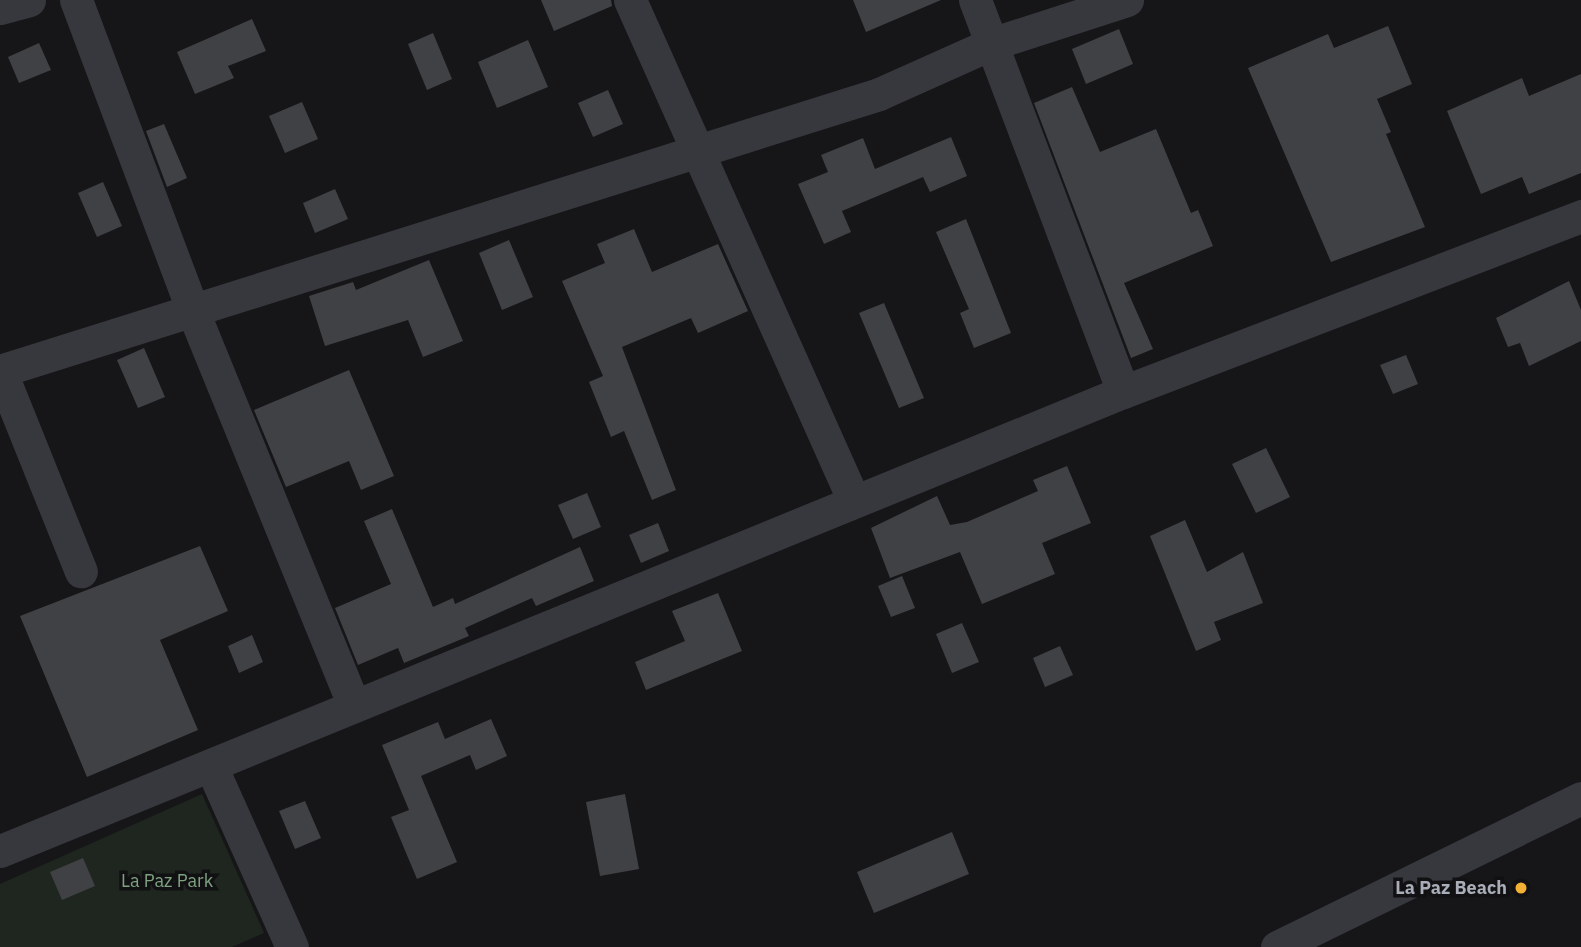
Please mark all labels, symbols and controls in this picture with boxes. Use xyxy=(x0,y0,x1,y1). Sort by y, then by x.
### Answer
park label: La Paz Park xyxy=(121,870,213,892)
place label: La Paz Beach xyxy=(1395,877,1507,899)
marker: La Paz Beach xyxy=(1513,880,1529,896)

